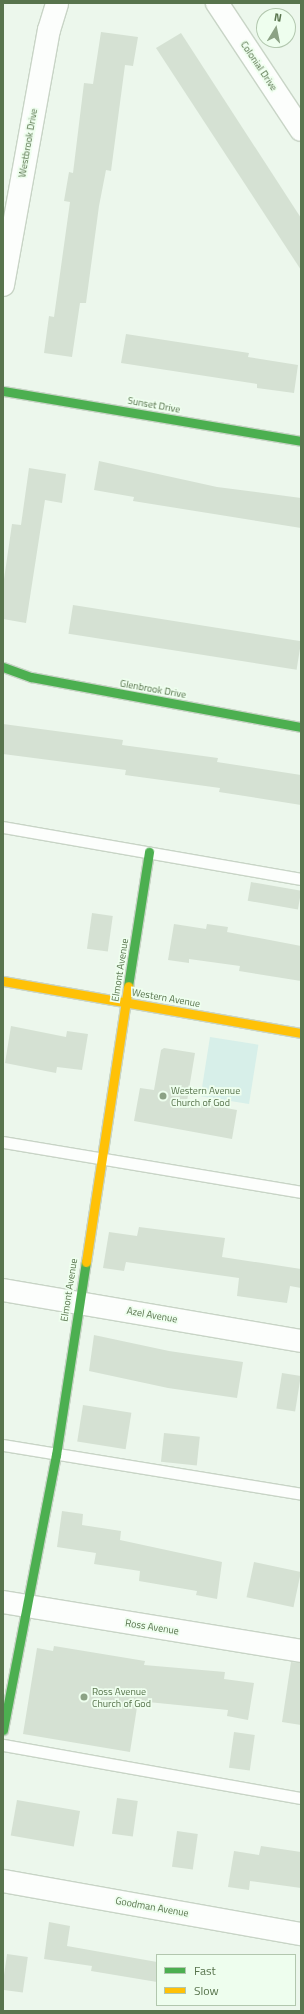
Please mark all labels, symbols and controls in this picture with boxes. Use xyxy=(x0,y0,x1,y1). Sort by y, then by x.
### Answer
north arrow xyxy=(256,8,296,48)
text: N xyxy=(273,9,283,26)
street label: Colonial Drive xyxy=(238,39,280,93)
street label: Westbrook Drive xyxy=(16,108,40,178)
street label: Sunset Drive xyxy=(127,394,181,416)
street label: Glenbrook Drive xyxy=(119,677,187,701)
street label: Elmont Avenue xyxy=(109,938,131,1002)
street label: Western Avenue xyxy=(131,986,201,1010)
place label: Western Avenue Church of God xyxy=(171,1084,240,1108)
marker: Western Avenue Church of God xyxy=(158,1091,168,1101)
street label: Elmont Avenue xyxy=(58,1258,80,1322)
street label: Azel Avenue xyxy=(126,1305,178,1325)
street label: Ross Avenue xyxy=(124,1617,180,1637)
place label: Ross Avenue Church of God xyxy=(92,1685,151,1708)
marker: Ross Avenue Church of God xyxy=(79,1692,89,1702)
street label: Goodman Avenue xyxy=(114,1895,190,1919)
legend xyxy=(156,1954,296,2006)
text: Fast xyxy=(194,1961,216,1980)
text: Slow xyxy=(194,1981,219,2000)

